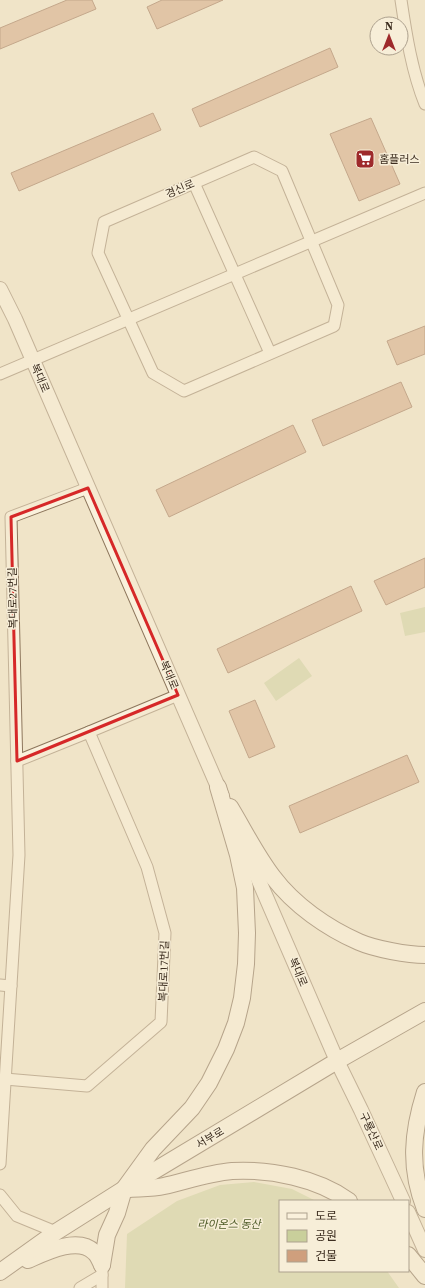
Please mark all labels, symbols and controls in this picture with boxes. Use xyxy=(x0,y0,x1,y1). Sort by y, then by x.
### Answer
north arrow xyxy=(369,16,409,56)
text: N xyxy=(385,19,393,34)
supermarket icon: 홈플러스 xyxy=(354,148,376,170)
place label: 홈플러스 xyxy=(379,152,419,167)
street label: 경신로 xyxy=(163,176,197,202)
street label: 복대로 xyxy=(27,361,53,395)
street label: 복대로27번길 xyxy=(5,567,21,629)
street label: 복대로 xyxy=(156,658,182,692)
street label: 복대로17번길 xyxy=(155,940,173,1002)
street label: 복대로 xyxy=(285,955,311,989)
street label: 구룡산로 xyxy=(356,1109,386,1153)
street label: 서부로 xyxy=(193,1124,227,1152)
legend xyxy=(279,1200,409,1272)
text: 도로 xyxy=(315,1208,337,1224)
park label: 라이온스 동산 xyxy=(197,1217,263,1232)
text: 공원 xyxy=(315,1228,337,1244)
text: 건물 xyxy=(315,1248,337,1264)

